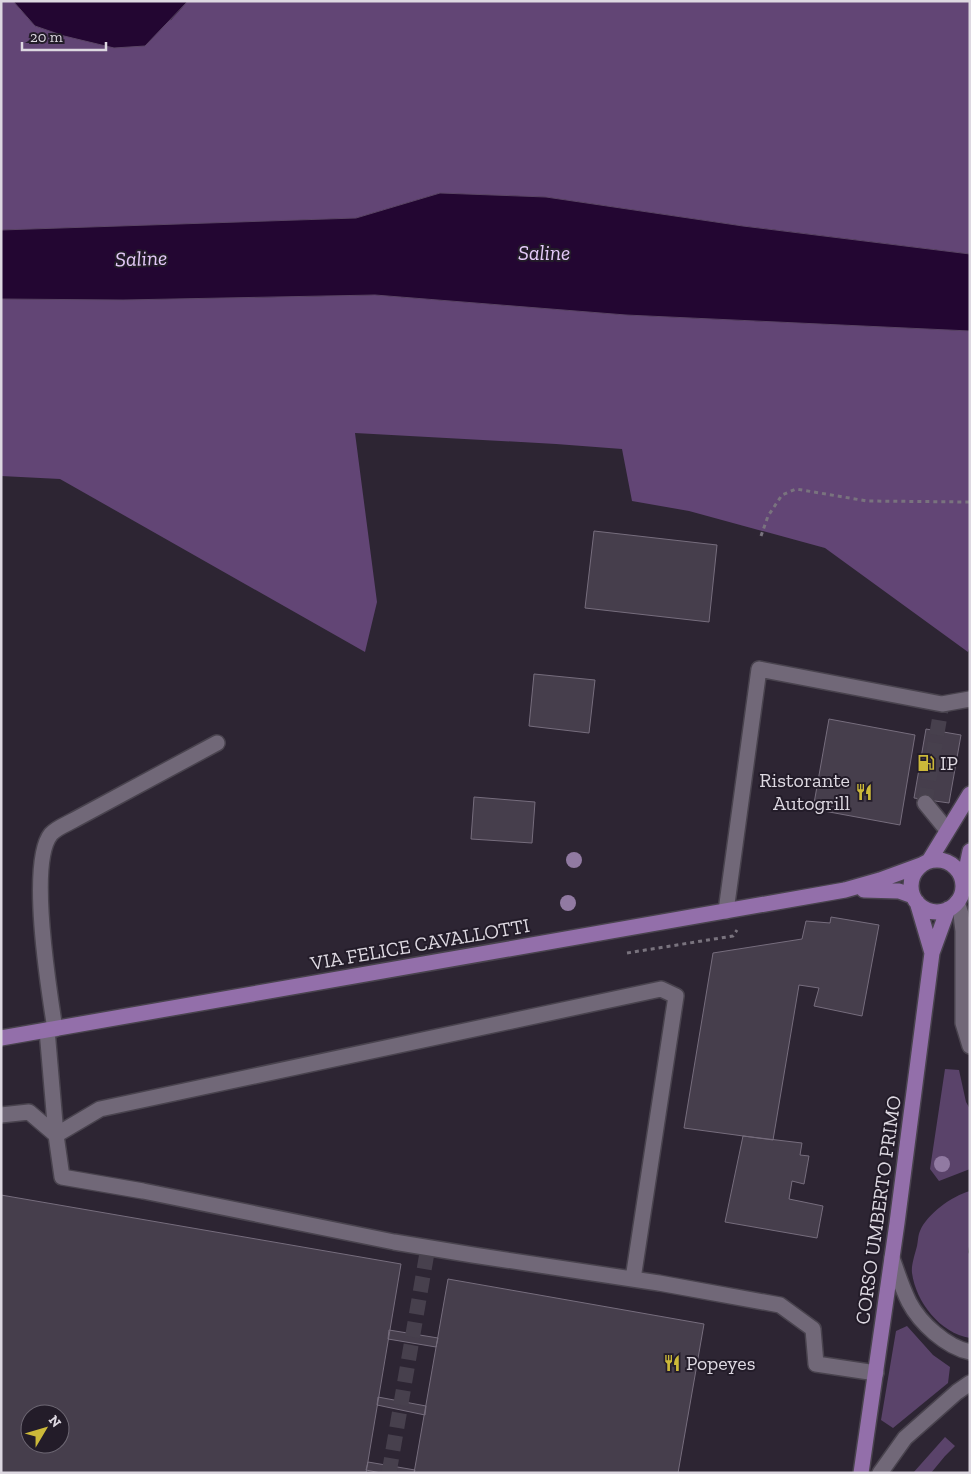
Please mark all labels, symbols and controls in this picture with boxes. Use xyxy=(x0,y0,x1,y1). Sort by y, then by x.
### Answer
scale bar xyxy=(22,20,106,52)
text: 20 m xyxy=(30,28,63,46)
water label: Saline xyxy=(518,240,570,265)
water label: Saline xyxy=(115,245,167,271)
place label: IP xyxy=(940,751,958,775)
fuel station icon: IP xyxy=(916,753,936,773)
place label: Ristorante Autogrill xyxy=(759,768,850,815)
restaurant icon: Ristorante Autogrill xyxy=(854,782,874,802)
street label: VIA FELICE CAVALLOTTI xyxy=(308,913,531,975)
street label: CORSO UMBERTO PRIMO xyxy=(850,1094,906,1326)
place label: Popeyes xyxy=(686,1351,755,1375)
restaurant icon: Popeyes xyxy=(662,1353,682,1373)
north arrow xyxy=(20,1404,70,1454)
text: N xyxy=(45,1412,65,1431)

